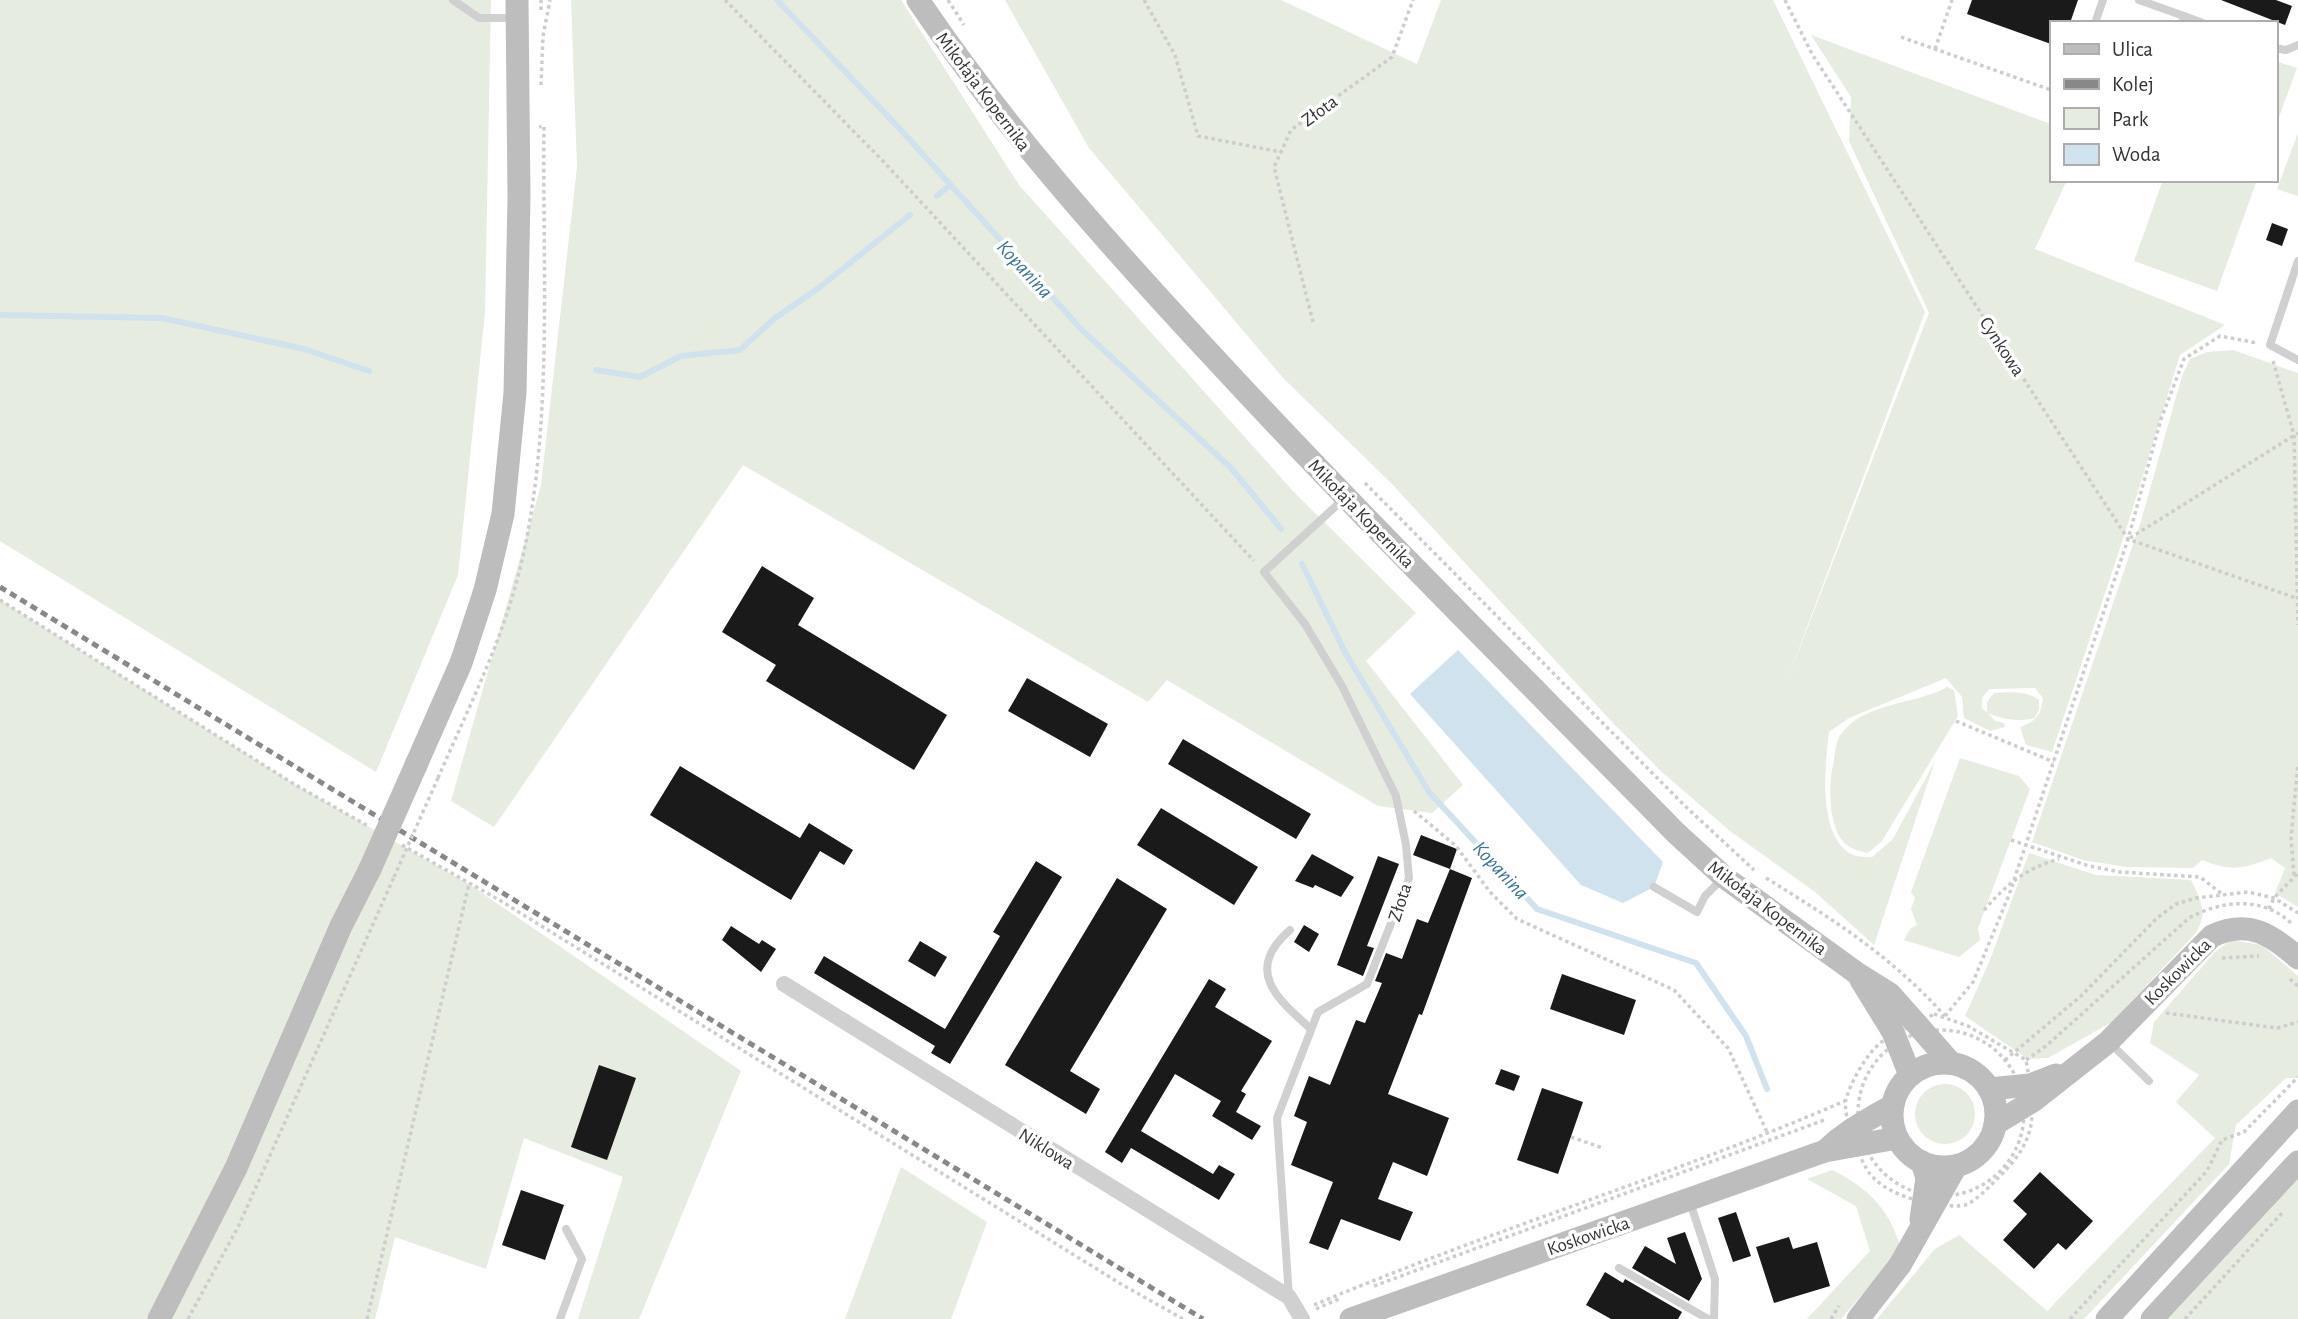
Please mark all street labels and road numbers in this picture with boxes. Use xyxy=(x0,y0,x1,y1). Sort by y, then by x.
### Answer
street label: Mikołaja Kopernika xyxy=(932,29,1034,155)
street label: Złota xyxy=(1298,92,1341,130)
street label: Cynkowa xyxy=(1976,314,2028,380)
street label: Mikołaja Kopernika xyxy=(1304,456,1418,572)
street label: Mikołaja Kopernika xyxy=(1704,858,1830,959)
street label: Złota xyxy=(1385,881,1416,924)
street label: Koskowicka xyxy=(2141,935,2215,1009)
street label: Niklowa xyxy=(1015,1125,1077,1174)
street label: Koskowicka xyxy=(1545,1213,1632,1259)

